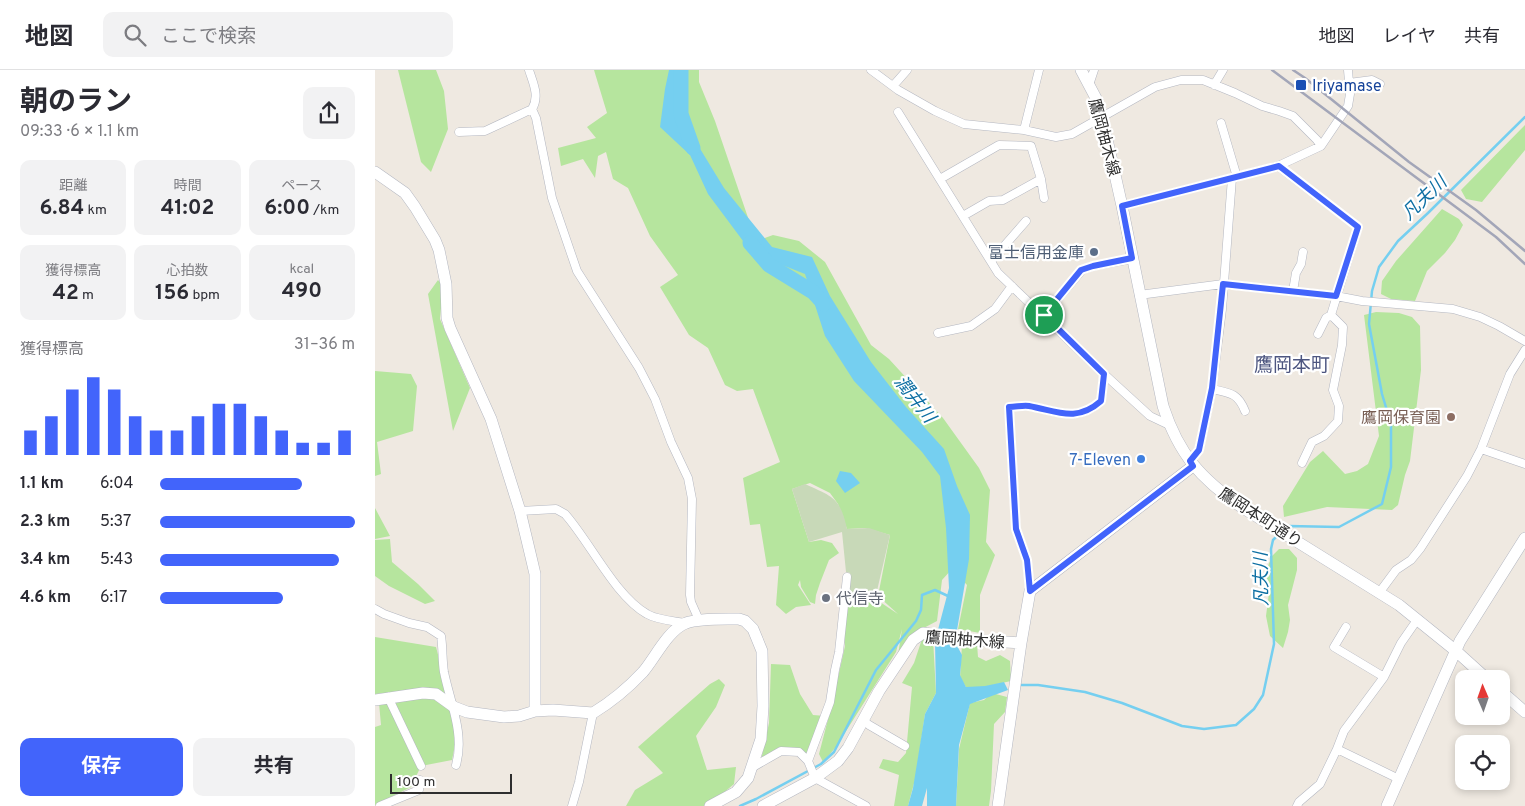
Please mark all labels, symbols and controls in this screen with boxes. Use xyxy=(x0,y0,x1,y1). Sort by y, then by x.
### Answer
search box xyxy=(103,12,453,57)
icon: search xyxy=(121,21,149,49)
text: 地図 xyxy=(25,23,73,53)
text: ここで検索 xyxy=(161,25,256,49)
text: 地図 xyxy=(1319,26,1355,49)
text: レイヤ xyxy=(1383,26,1436,49)
text: 共有 xyxy=(1464,26,1500,49)
place label: Iriyamase xyxy=(1312,77,1382,97)
marker: Iriyamase xyxy=(1294,78,1308,92)
text: 朝のラン xyxy=(20,85,132,121)
button: share xyxy=(303,87,355,139)
street label: 鷹岡柚木線 xyxy=(1083,96,1123,179)
text: 09:33 · 6 × 1.1 km xyxy=(20,122,139,142)
water label: 凡夫川 xyxy=(1398,171,1454,226)
text: 距離 xyxy=(59,178,87,195)
text: 時間 xyxy=(173,178,201,195)
text: ペース xyxy=(281,178,322,195)
text: 6.84 xyxy=(39,195,84,222)
text: 41:02 xyxy=(161,195,214,222)
text: 6:00 xyxy=(264,195,310,222)
text: km xyxy=(84,202,107,219)
text: /km xyxy=(310,202,339,219)
place label: 富士信用金庫 xyxy=(988,244,1084,264)
marker: 富士信用金庫 xyxy=(1088,246,1100,258)
text: kcal xyxy=(289,261,314,278)
text: 獲得標高 xyxy=(45,263,101,280)
text: 心拍数 xyxy=(166,263,208,280)
text: 490 xyxy=(282,278,322,305)
text: 42 xyxy=(52,280,79,307)
text: 156 xyxy=(155,280,189,307)
text: m xyxy=(79,287,94,304)
text: bpm xyxy=(189,287,220,304)
pin xyxy=(1023,294,1065,336)
icon: arrive xyxy=(1030,301,1058,329)
text: 31–36 m xyxy=(294,335,355,355)
text: 獲得標高 xyxy=(20,340,84,360)
district label: 鷹岡本町 xyxy=(1254,354,1330,378)
water label: 潤井川 xyxy=(888,372,941,430)
place label: 鷹岡保育園 xyxy=(1361,409,1441,429)
marker: 鷹岡保育園 xyxy=(1445,411,1457,423)
place label: 7-Eleven xyxy=(1069,451,1131,471)
marker: 7-Eleven xyxy=(1135,453,1147,465)
text: 1.1 km xyxy=(20,474,64,494)
text: 6:04 xyxy=(100,474,133,494)
street label: 鷹岡本町通り xyxy=(1214,484,1306,553)
text: 2.3 km xyxy=(20,512,70,532)
text: 5:37 xyxy=(100,512,131,532)
text: 3.4 km xyxy=(20,550,70,570)
text: 5:43 xyxy=(100,550,133,570)
water label: 凡夫川 xyxy=(1250,550,1274,606)
text: 4.6 km xyxy=(20,588,71,608)
text: 6:17 xyxy=(100,588,127,608)
place label: 代信寺 xyxy=(836,590,884,610)
marker: 代信寺 xyxy=(820,592,832,604)
street label: 鷹岡柚木線 xyxy=(924,628,1005,654)
north arrow xyxy=(1455,670,1510,725)
map controls xyxy=(1455,670,1510,790)
button: locate xyxy=(1455,735,1510,790)
button: 保存 xyxy=(20,738,183,796)
button: 共有 xyxy=(193,738,355,796)
scale bar xyxy=(390,771,513,794)
text: 100 m xyxy=(397,774,435,791)

